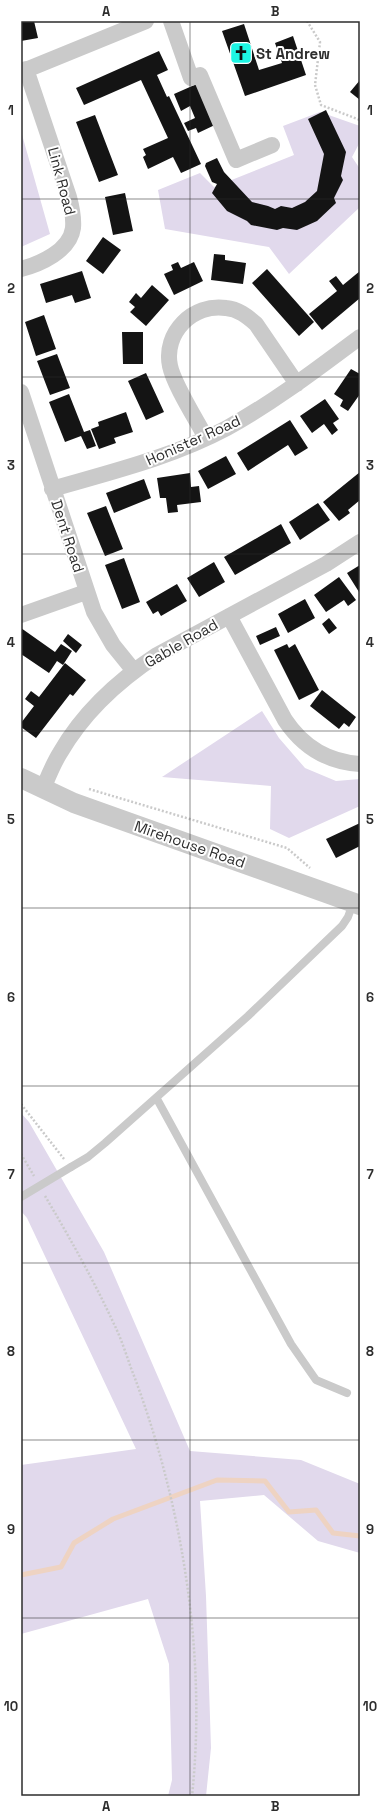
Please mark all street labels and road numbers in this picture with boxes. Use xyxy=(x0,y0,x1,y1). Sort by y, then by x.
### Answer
street label: Link Road xyxy=(44,145,80,217)
street label: Honister Road xyxy=(143,411,243,469)
street label: Dent Road xyxy=(47,497,89,575)
street label: Gable Road xyxy=(141,614,221,672)
street label: Mirehouse Road xyxy=(132,816,248,872)

